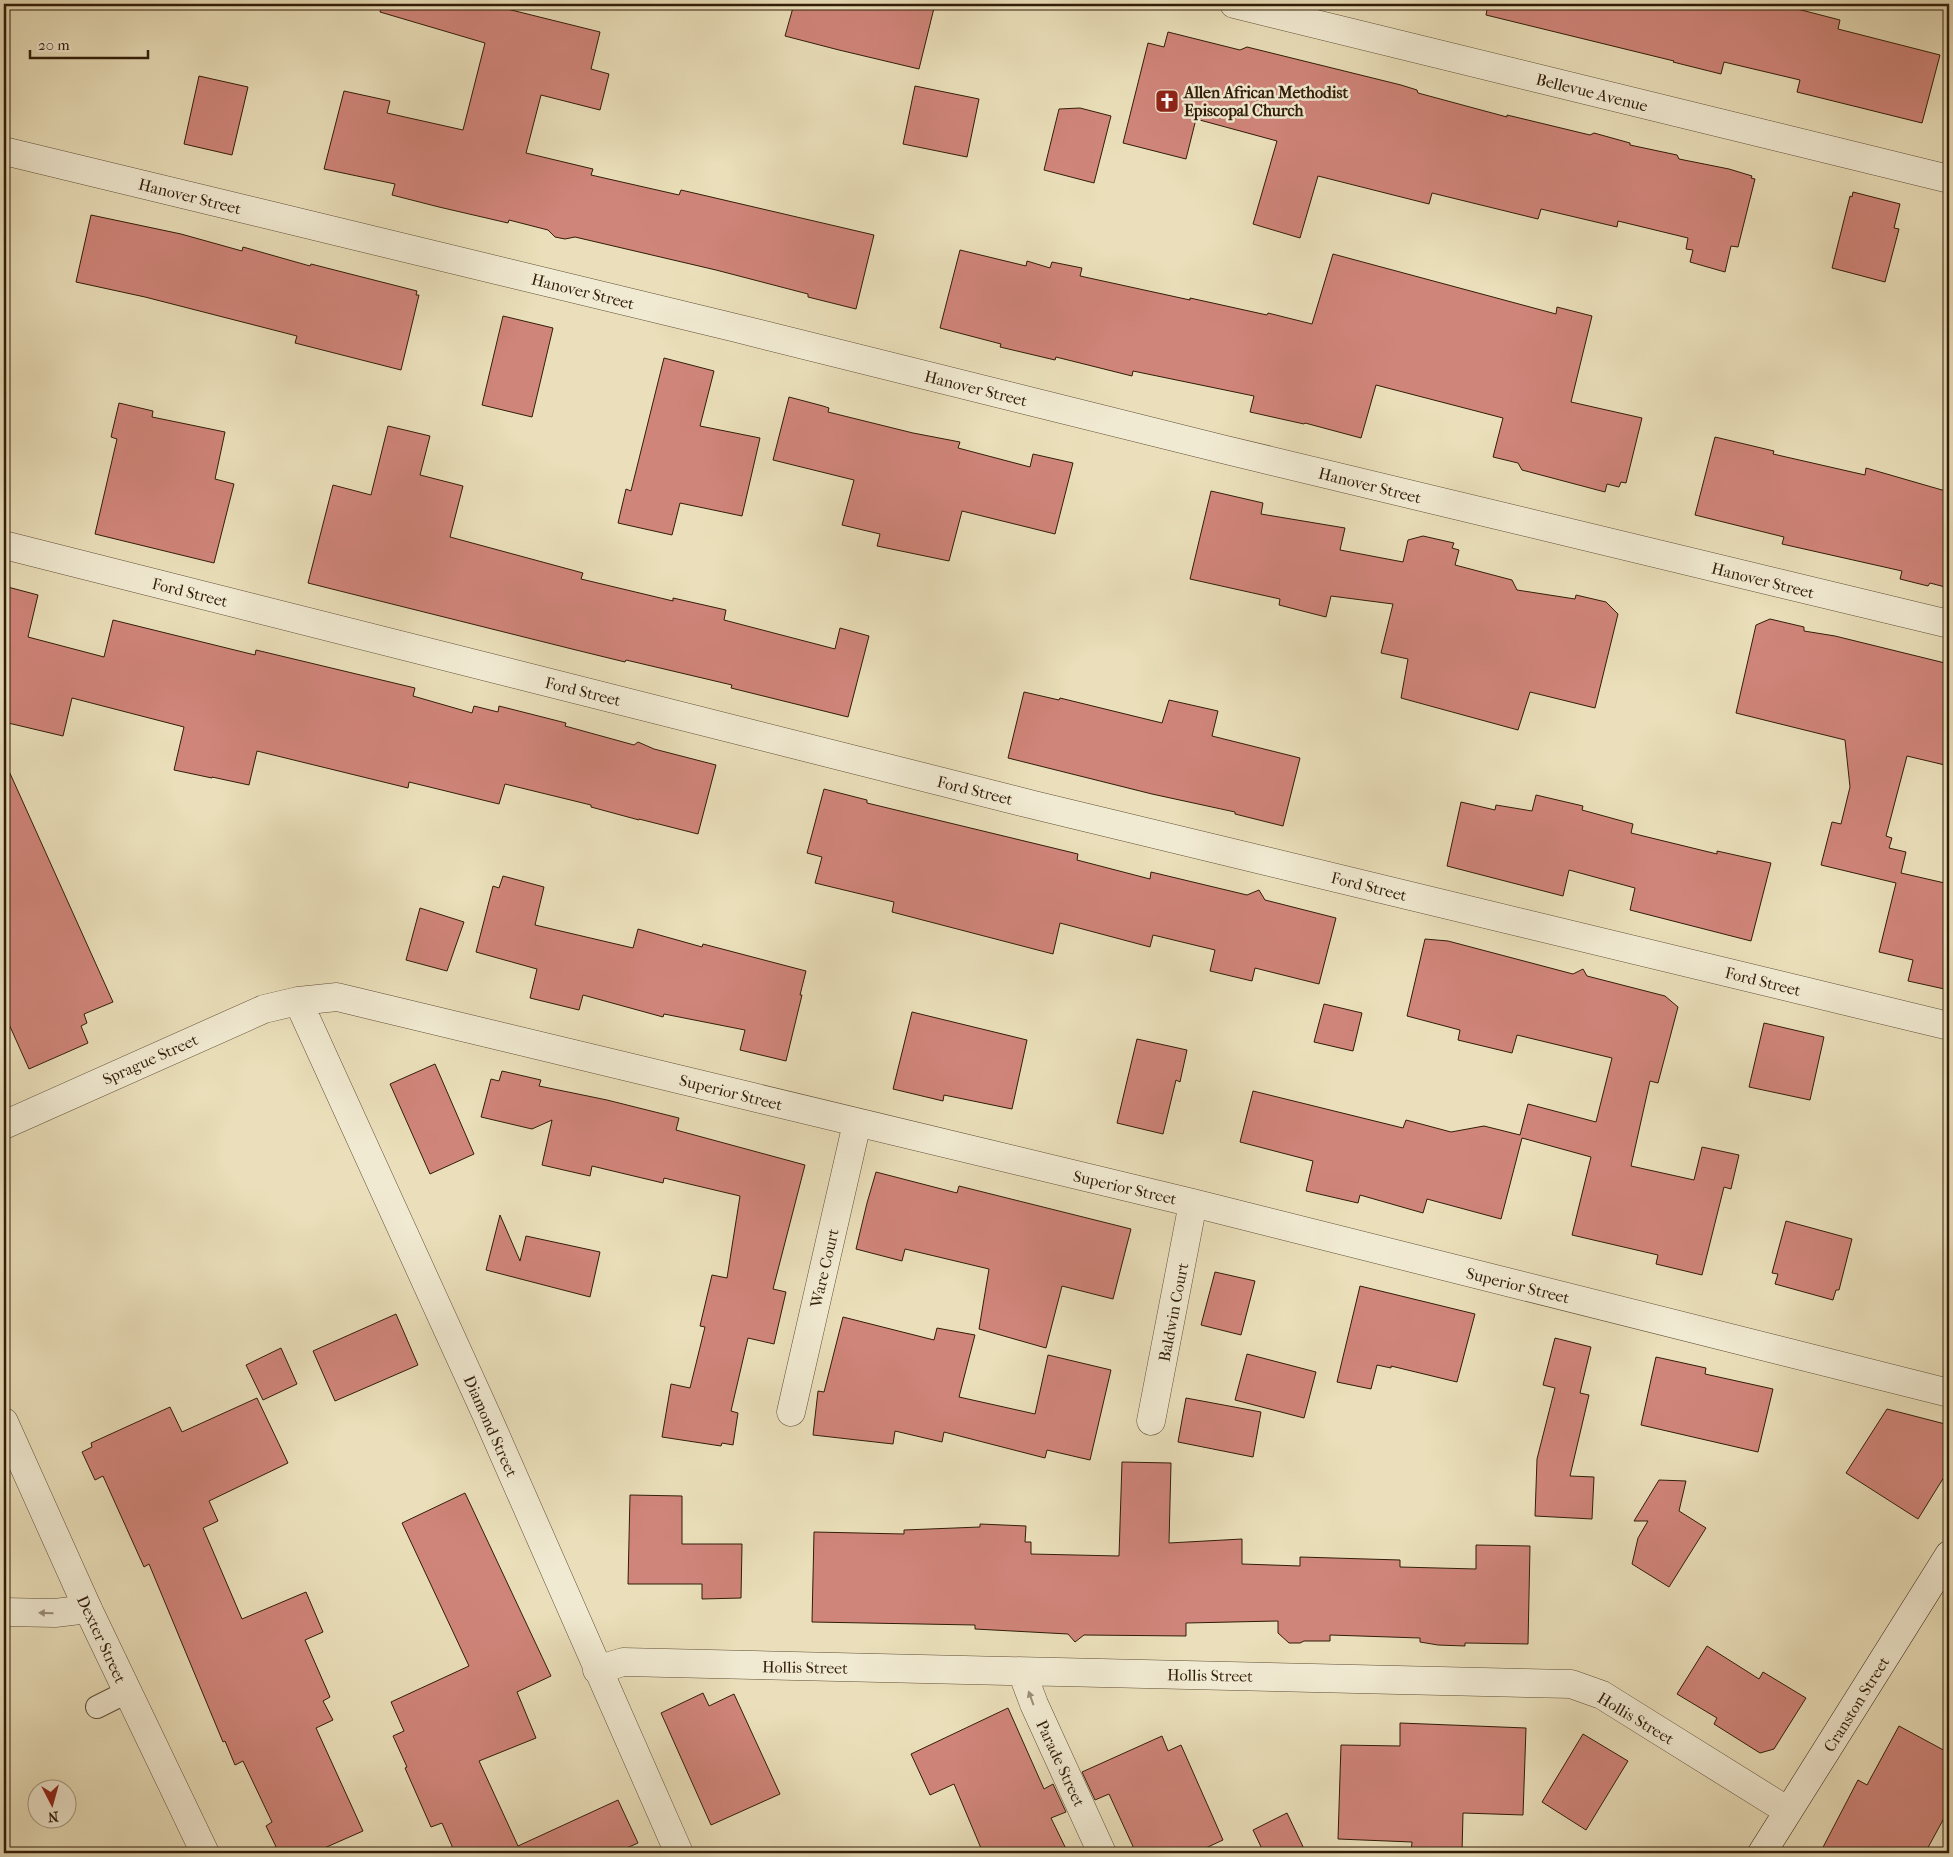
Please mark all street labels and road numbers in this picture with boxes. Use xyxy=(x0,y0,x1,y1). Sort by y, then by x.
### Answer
street label: Bellevue Avenue xyxy=(1534,69,1650,116)
street label: Hanover Street xyxy=(137,175,243,218)
street label: Hanover Street xyxy=(530,270,636,313)
street label: Hanover Street xyxy=(923,367,1029,410)
street label: Hanover Street xyxy=(1317,464,1423,507)
street label: Hanover Street xyxy=(1710,559,1816,602)
street label: Ford Street xyxy=(150,574,230,611)
street label: Ford Street xyxy=(543,673,623,710)
street label: Ford Street xyxy=(935,772,1015,809)
street label: Ford Street xyxy=(1329,868,1409,905)
street label: Ford Street xyxy=(1723,963,1803,1000)
street label: Sprague Street xyxy=(100,1030,201,1089)
street label: Superior Street xyxy=(677,1070,785,1115)
street label: Superior Street xyxy=(1071,1166,1179,1209)
street label: Ware Court xyxy=(806,1226,843,1310)
street label: Baldwin Court xyxy=(1155,1261,1192,1363)
street label: Superior Street xyxy=(1464,1263,1572,1308)
street label: Diamond Street xyxy=(460,1372,522,1480)
street label: Dexter Street xyxy=(73,1592,130,1686)
street label: Cranston Street xyxy=(1820,1653,1893,1755)
street label: Hollis Street xyxy=(762,1657,848,1678)
street label: Hollis Street xyxy=(1167,1665,1253,1686)
street label: Hollis Street xyxy=(1594,1688,1678,1749)
street label: Parade Street xyxy=(1032,1717,1089,1810)

